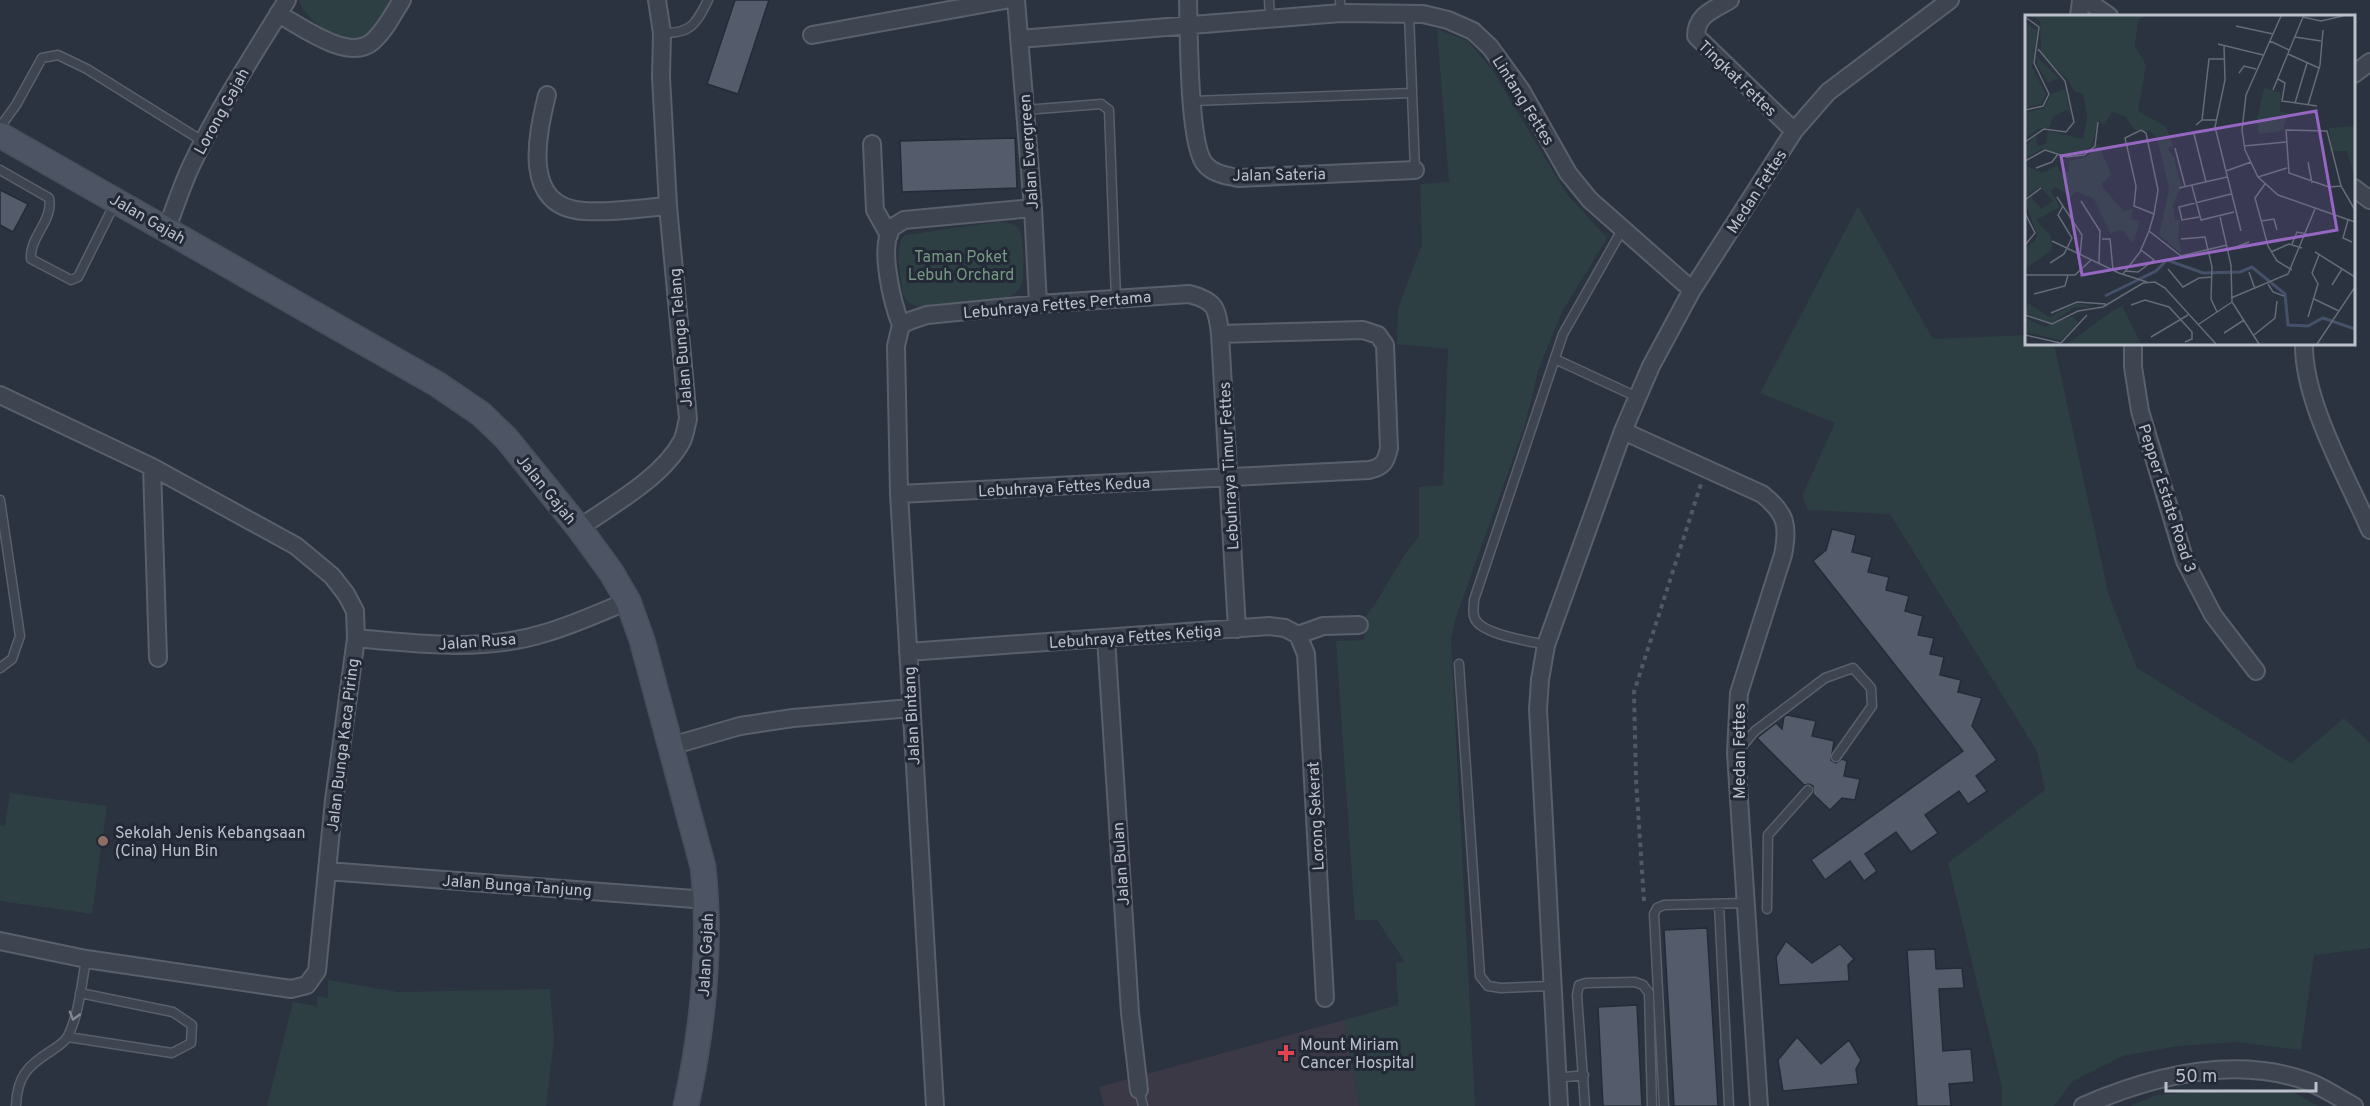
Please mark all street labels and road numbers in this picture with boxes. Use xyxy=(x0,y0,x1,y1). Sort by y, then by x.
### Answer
street label: Tingkat Fettes xyxy=(1693,37,1780,122)
street label: Lintang Fettes xyxy=(1487,52,1558,150)
street label: Lorong Gajah xyxy=(191,65,255,159)
street label: Jalan Evergreen xyxy=(1016,93,1044,210)
street label: Medan Fettes xyxy=(1723,146,1792,238)
street label: Jalan Sateria xyxy=(1232,165,1326,187)
street label: Jalan Gajah xyxy=(106,190,188,249)
street label: Jalan Bunga Telang xyxy=(666,267,698,408)
street label: Lebuhraya Fettes Pertama xyxy=(962,288,1152,324)
street label: Lebuhraya Timur Fettes xyxy=(1216,381,1244,551)
street label: Pepper Estate Road 3 xyxy=(2133,422,2200,576)
street label: Jalan Gajah xyxy=(511,451,580,529)
street label: Lebuhraya Fettes Kedua xyxy=(977,473,1151,502)
street label: Lebuhraya Fettes Ketiga xyxy=(1048,622,1222,654)
street label: Jalan Rusa xyxy=(438,630,517,656)
street label: Jalan Bunga Kaca Piring xyxy=(323,657,365,833)
street label: Jalan Bintang xyxy=(900,666,926,766)
street label: Medan Fettes xyxy=(1731,703,1751,799)
street label: Lorong Sekerat xyxy=(1304,761,1330,871)
street label: Jalan Bulan xyxy=(1109,821,1135,906)
street label: Jalan Bunga Tanjung xyxy=(441,872,592,902)
street label: Jalan Gajah xyxy=(695,913,719,998)

